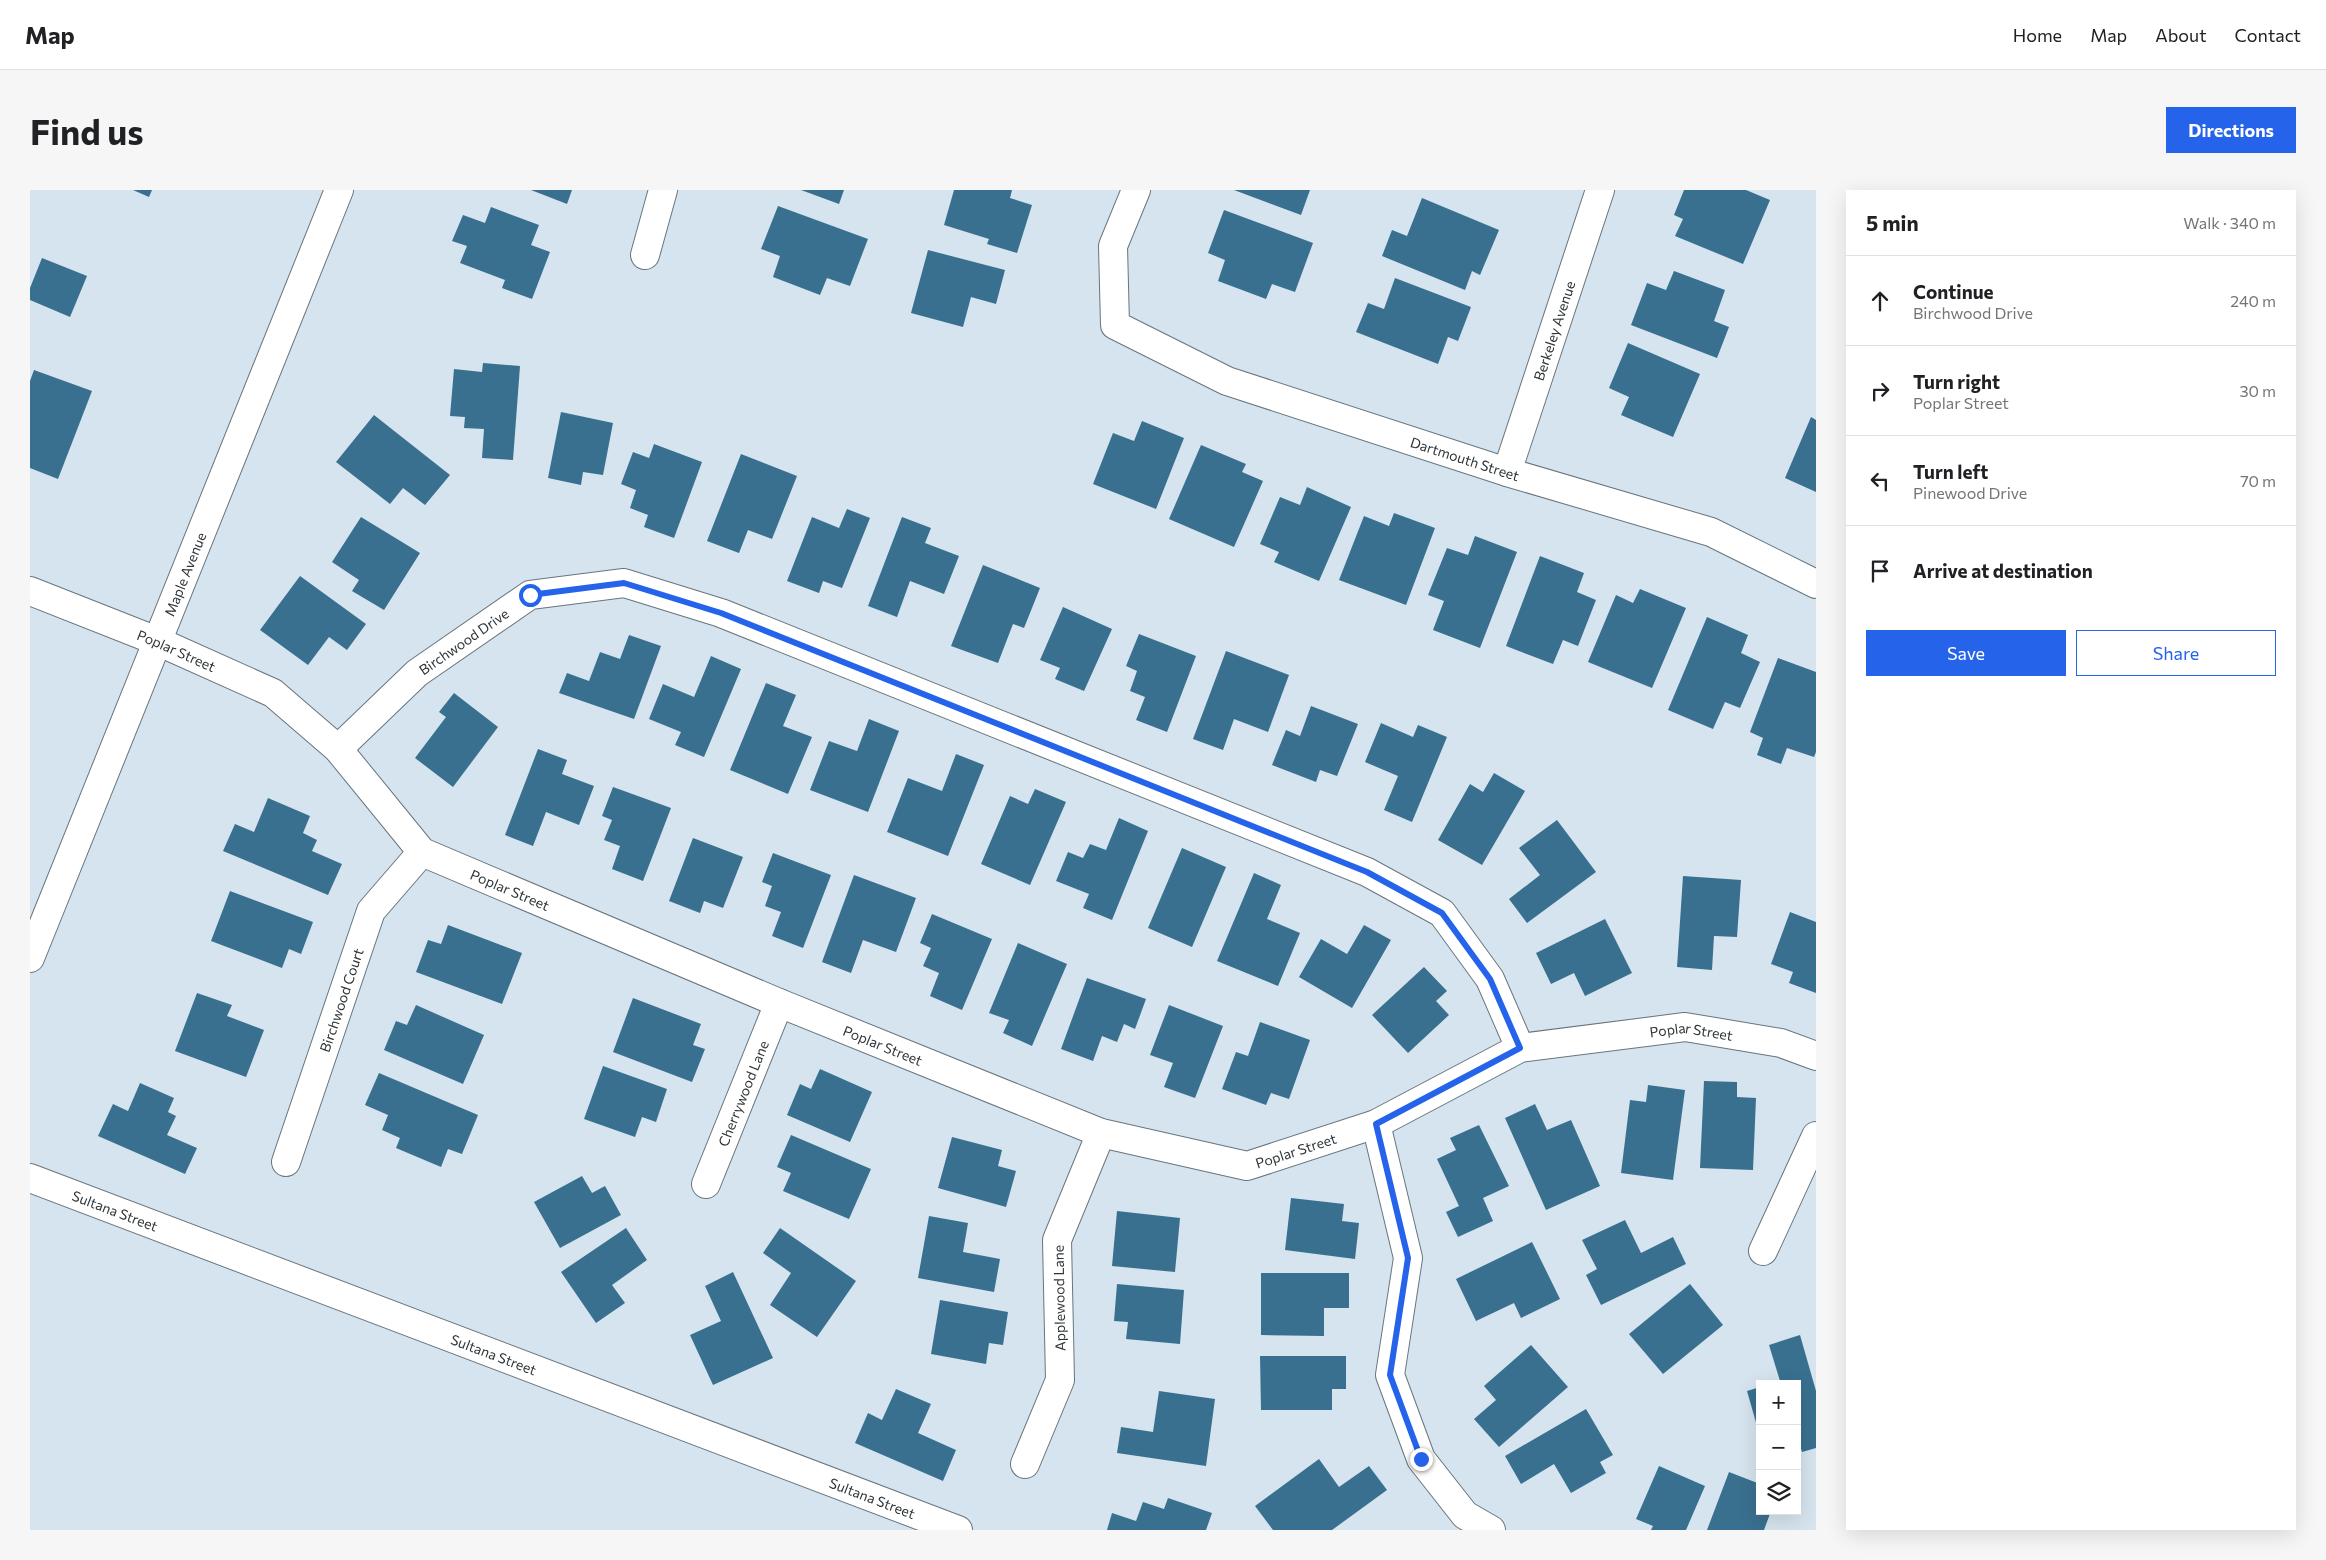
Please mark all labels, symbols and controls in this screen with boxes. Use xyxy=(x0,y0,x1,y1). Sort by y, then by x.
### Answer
text: Map xyxy=(25,20,75,49)
text: Home xyxy=(2013,24,2062,46)
text: Map xyxy=(2090,24,2127,46)
text: About xyxy=(2155,24,2207,46)
text: Contact xyxy=(2235,24,2301,46)
button: Directions xyxy=(2166,107,2296,153)
text: Find us xyxy=(30,109,144,152)
text: 5 min xyxy=(1866,210,1919,235)
text: Walk · 340 m xyxy=(2183,213,2276,232)
street label: Berkeley Avenue xyxy=(1529,278,1578,383)
text: Continue xyxy=(1913,280,1993,303)
icon: ahead xyxy=(1866,287,1894,315)
text: 240 m xyxy=(2230,291,2276,310)
text: Birchwood Drive xyxy=(1913,303,2033,322)
text: Turn right xyxy=(1913,370,2000,393)
icon: right xyxy=(1866,377,1894,405)
text: 30 m xyxy=(2239,381,2276,400)
text: Poplar Street xyxy=(1913,393,2009,412)
street label: Dartmouth Street xyxy=(1408,433,1522,484)
text: Turn left xyxy=(1913,460,1988,483)
icon: left xyxy=(1866,467,1894,495)
text: 70 m xyxy=(2240,471,2276,490)
text: Pinewood Drive xyxy=(1913,483,2027,502)
street label: Maple Avenue xyxy=(160,529,209,618)
icon: arrive xyxy=(1866,557,1894,585)
text: Arrive at destination xyxy=(1913,559,2093,582)
route start xyxy=(519,584,542,607)
street label: Birchwood Drive xyxy=(415,604,512,678)
street label: Poplar Street xyxy=(135,626,219,675)
button: Save xyxy=(1866,630,2066,676)
button: Share xyxy=(2076,630,2276,676)
street label: Poplar Street xyxy=(468,865,552,914)
street label: Birchwood Court xyxy=(315,946,366,1054)
street label: Poplar Street xyxy=(1649,1019,1734,1043)
street label: Poplar Street xyxy=(841,1021,925,1069)
street label: Cherrywood Lane xyxy=(714,1038,772,1149)
street label: Poplar Street xyxy=(1253,1129,1338,1171)
street label: Sultana Street xyxy=(70,1186,161,1234)
street label: Applewood Lane xyxy=(1050,1245,1068,1351)
street label: Sultana Street xyxy=(449,1330,539,1378)
map controls xyxy=(1756,1380,1801,1515)
button: + xyxy=(1756,1380,1801,1425)
button: − xyxy=(1756,1425,1801,1470)
route end xyxy=(1410,1448,1433,1471)
button: layers xyxy=(1756,1470,1801,1515)
street label: Sultana Street xyxy=(827,1474,918,1522)

